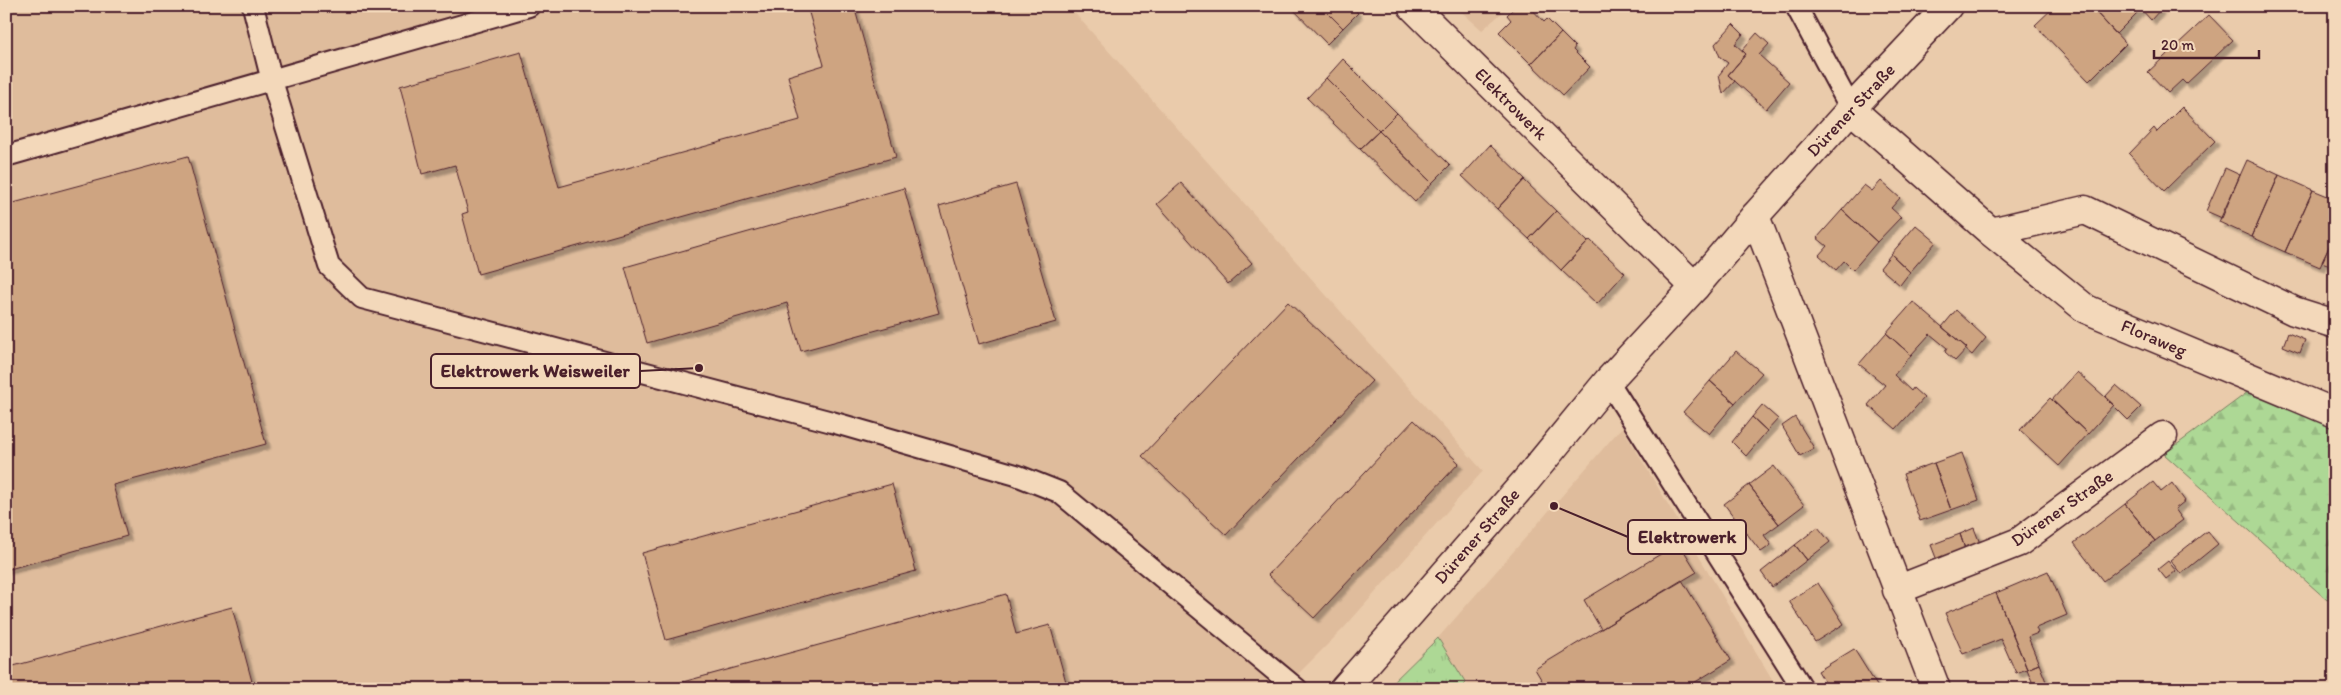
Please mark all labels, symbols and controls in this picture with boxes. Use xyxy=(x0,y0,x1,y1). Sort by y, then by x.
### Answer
scale bar xyxy=(2154,28,2258,60)
text: 20 m xyxy=(2161,36,2195,54)
street label: Dürener Straße xyxy=(1802,59,1900,161)
street label: Elektrowerk xyxy=(1470,63,1552,145)
street label: Floraweg xyxy=(2118,314,2191,362)
callout: Elektrowerk Weisweiler xyxy=(431,354,640,388)
text: Elektrowerk Weisweiler xyxy=(440,359,630,382)
street label: Dürener Straße xyxy=(2007,465,2117,551)
street label: Dürener Straße xyxy=(1429,484,1525,588)
callout: Elektrowerk xyxy=(1628,520,1746,554)
text: Elektrowerk xyxy=(1638,525,1736,548)

